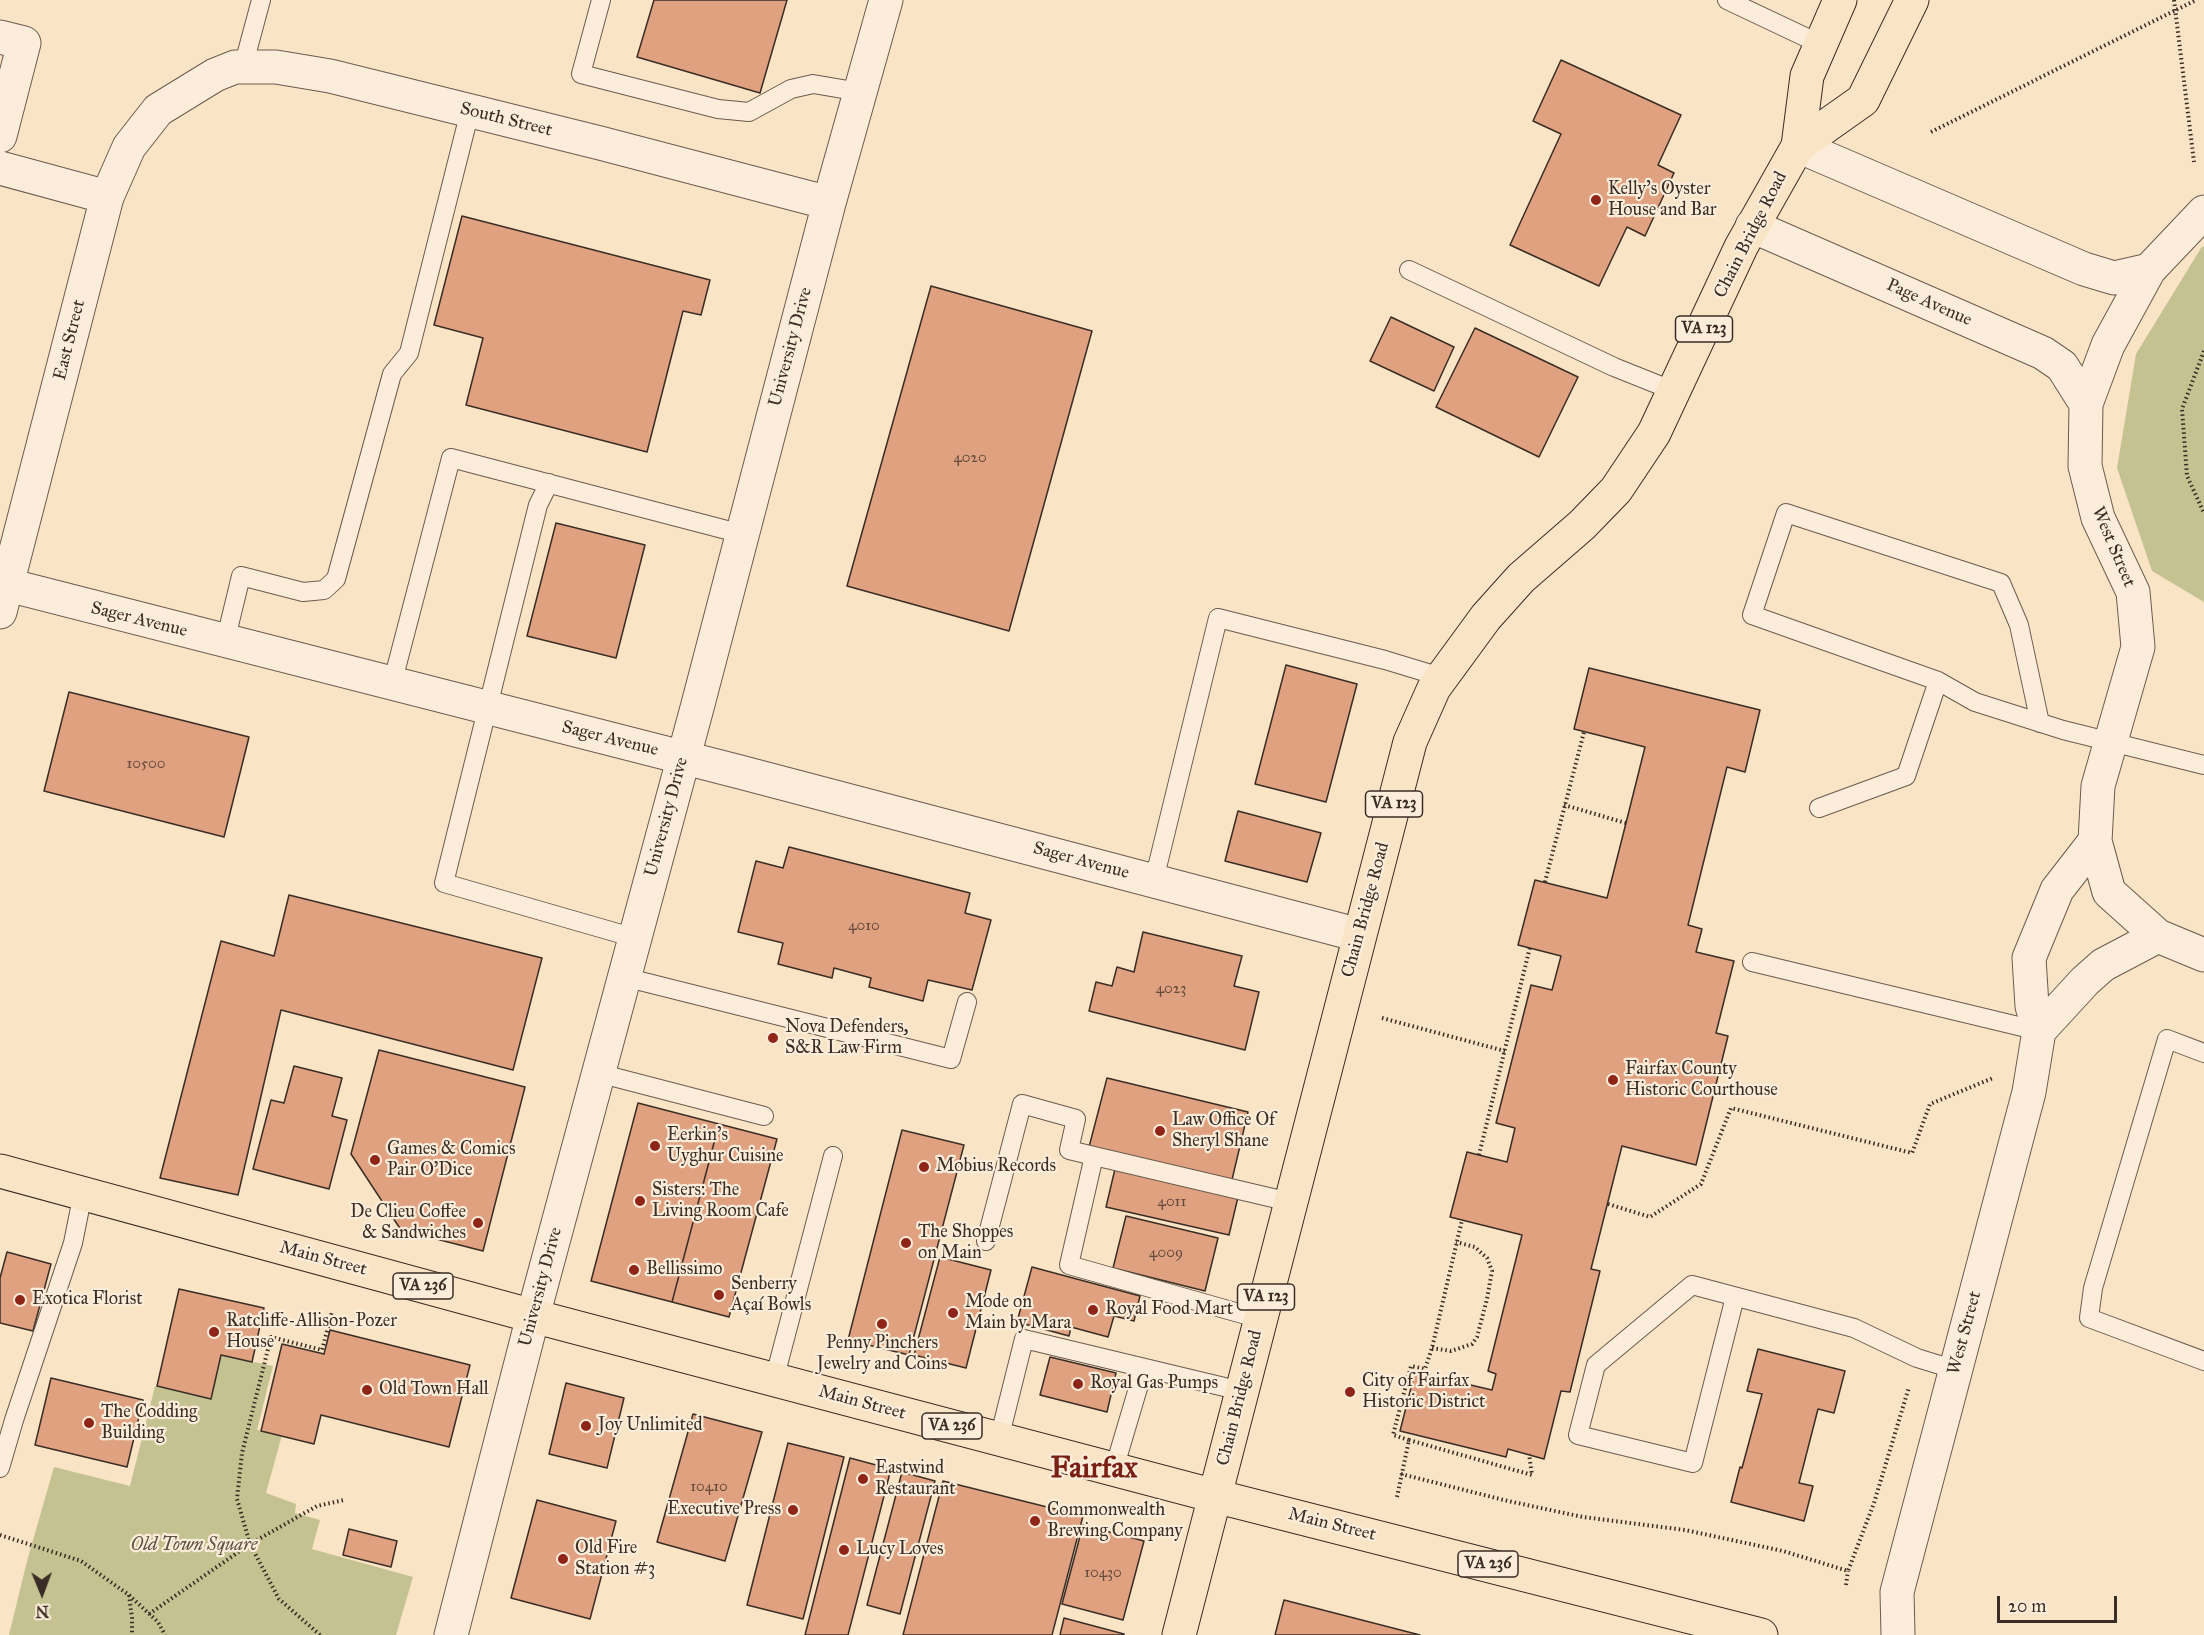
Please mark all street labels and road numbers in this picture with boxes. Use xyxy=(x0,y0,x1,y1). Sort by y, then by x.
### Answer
street label: South Street xyxy=(458,98,554,142)
street label: Chain Bridge Road xyxy=(1710,168,1792,302)
street label: Page Avenue xyxy=(1883,275,1975,331)
street label: University Drive xyxy=(765,285,817,409)
street label: East Street xyxy=(50,298,90,382)
road number: VA 123 xyxy=(1676,316,1732,342)
street label: West Street xyxy=(2086,503,2140,591)
street label: Sager Avenue xyxy=(89,598,189,642)
street label: Sager Avenue xyxy=(560,717,660,761)
street label: University Drive xyxy=(641,755,693,879)
road number: VA 123 xyxy=(1366,791,1422,817)
street label: Sager Avenue xyxy=(1031,838,1131,884)
street label: Chain Bridge Road xyxy=(1338,840,1394,980)
street label: University Drive xyxy=(515,1225,567,1349)
street label: Main Street xyxy=(277,1237,369,1281)
road number: VA 236 xyxy=(393,1273,453,1299)
road number: VA 123 xyxy=(1238,1284,1294,1310)
street label: West Street xyxy=(1944,1289,1986,1377)
street label: Chain Bridge Road xyxy=(1213,1328,1267,1468)
street label: Main Street xyxy=(816,1381,908,1425)
road number: VA 236 xyxy=(922,1413,982,1439)
street label: Main Street xyxy=(1286,1504,1378,1546)
road number: VA 236 xyxy=(1458,1551,1518,1577)

